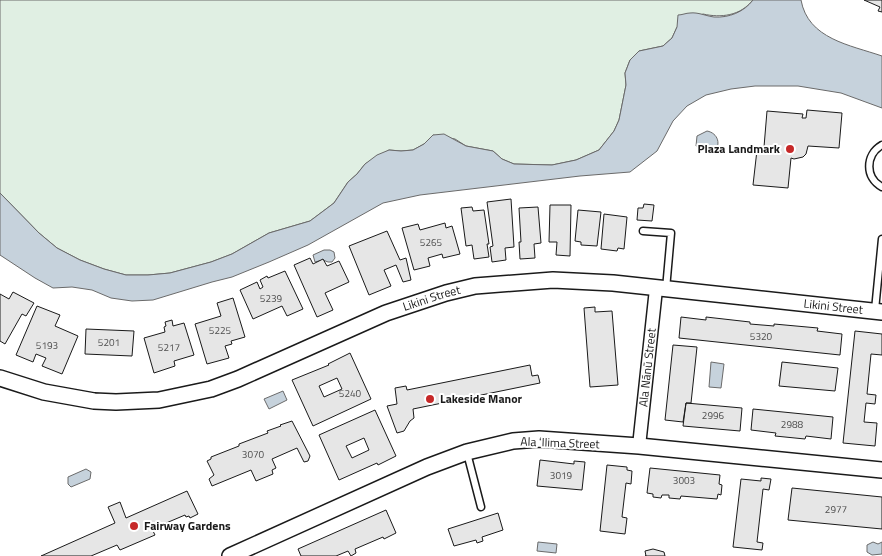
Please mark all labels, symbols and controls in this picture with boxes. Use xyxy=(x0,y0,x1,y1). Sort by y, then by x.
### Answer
place label: Plaza Landmark xyxy=(697,139,781,158)
marker: Plaza Landmark xyxy=(784,143,796,155)
house number: 5265 xyxy=(420,235,443,250)
street label: Likini Street xyxy=(400,280,463,316)
house number: 5239 xyxy=(260,291,283,306)
street label: Likini Street xyxy=(803,294,865,319)
house number: 5225 xyxy=(209,323,232,338)
street label: Ala Nānū Street xyxy=(633,326,661,408)
house number: 5320 xyxy=(750,329,773,344)
house number: 5201 xyxy=(98,335,120,350)
house number: 5193 xyxy=(36,338,58,353)
house number: 5217 xyxy=(158,340,180,355)
house number: 5240 xyxy=(339,386,362,401)
place label: Lakeside Manor xyxy=(440,389,523,408)
marker: Lakeside Manor xyxy=(424,393,436,405)
house number: 2996 xyxy=(702,408,725,423)
house number: 2988 xyxy=(781,417,804,432)
street label: Ala ʻIlima Street xyxy=(520,432,601,453)
house number: 3070 xyxy=(242,447,265,462)
house number: 3019 xyxy=(550,468,573,483)
house number: 3003 xyxy=(673,473,695,488)
house number: 2977 xyxy=(825,502,847,517)
place label: Fairway Gardens xyxy=(144,516,231,535)
marker: Fairway Gardens xyxy=(128,520,140,532)

